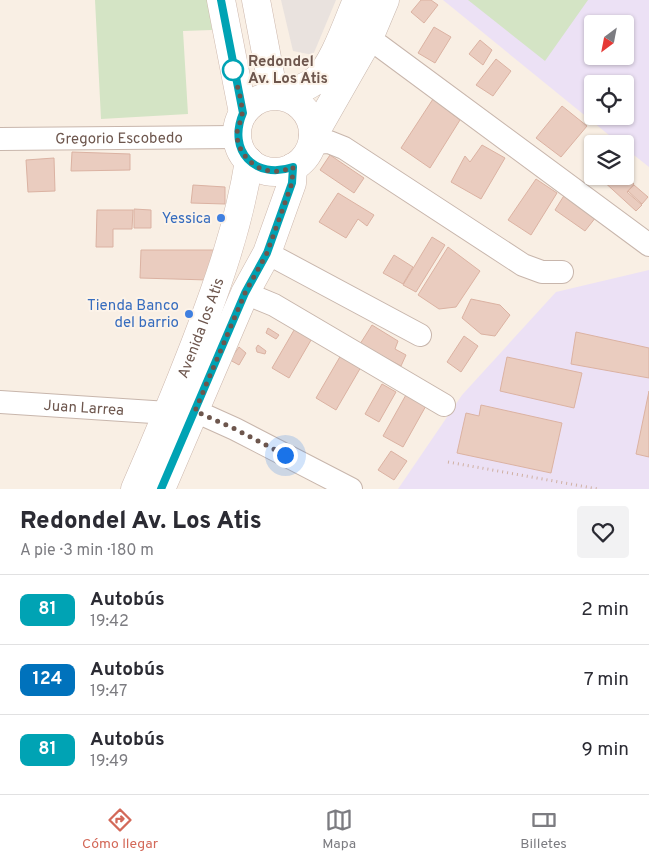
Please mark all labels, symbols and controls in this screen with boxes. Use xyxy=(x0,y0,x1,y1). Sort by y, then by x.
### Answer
north arrow xyxy=(584,15,634,65)
map controls xyxy=(584,15,634,185)
place label: Redondel Av. Los Atis xyxy=(248,53,328,89)
marker: Redondel Av. Los Atis xyxy=(222,59,244,81)
button: locate xyxy=(584,75,634,125)
street label: Gregorio Escobedo xyxy=(55,129,183,150)
button: layers xyxy=(584,135,634,185)
place label: Yessica xyxy=(162,210,211,229)
marker: Yessica xyxy=(215,212,227,224)
street label: Avenida los Atis xyxy=(174,276,229,381)
place label: Tienda Banco del barrio xyxy=(87,297,179,333)
marker: Tienda Banco del barrio xyxy=(183,308,195,320)
street label: Juan Larrea xyxy=(43,397,124,421)
your location xyxy=(273,443,298,468)
button: heart xyxy=(577,506,629,558)
text: Redondel Av. Los Atis xyxy=(20,507,262,537)
text: A pie · 3 min · 180 m xyxy=(20,541,154,561)
text: Autobús xyxy=(90,588,165,612)
text: 81 xyxy=(38,598,57,621)
text: 2 min xyxy=(581,598,629,622)
text: 19:42 xyxy=(90,612,129,632)
text: Autobús xyxy=(90,658,165,682)
text: 124 xyxy=(33,668,62,691)
text: 7 min xyxy=(584,668,629,692)
text: 19:47 xyxy=(90,682,127,702)
text: Autobús xyxy=(90,728,165,752)
text: 81 xyxy=(38,738,57,761)
text: 9 min xyxy=(582,738,629,762)
text: 19:49 xyxy=(90,752,128,772)
tab: Cómo llegar xyxy=(82,806,158,853)
tab: Mapa xyxy=(322,806,356,853)
tab: Billetes xyxy=(520,806,567,853)

